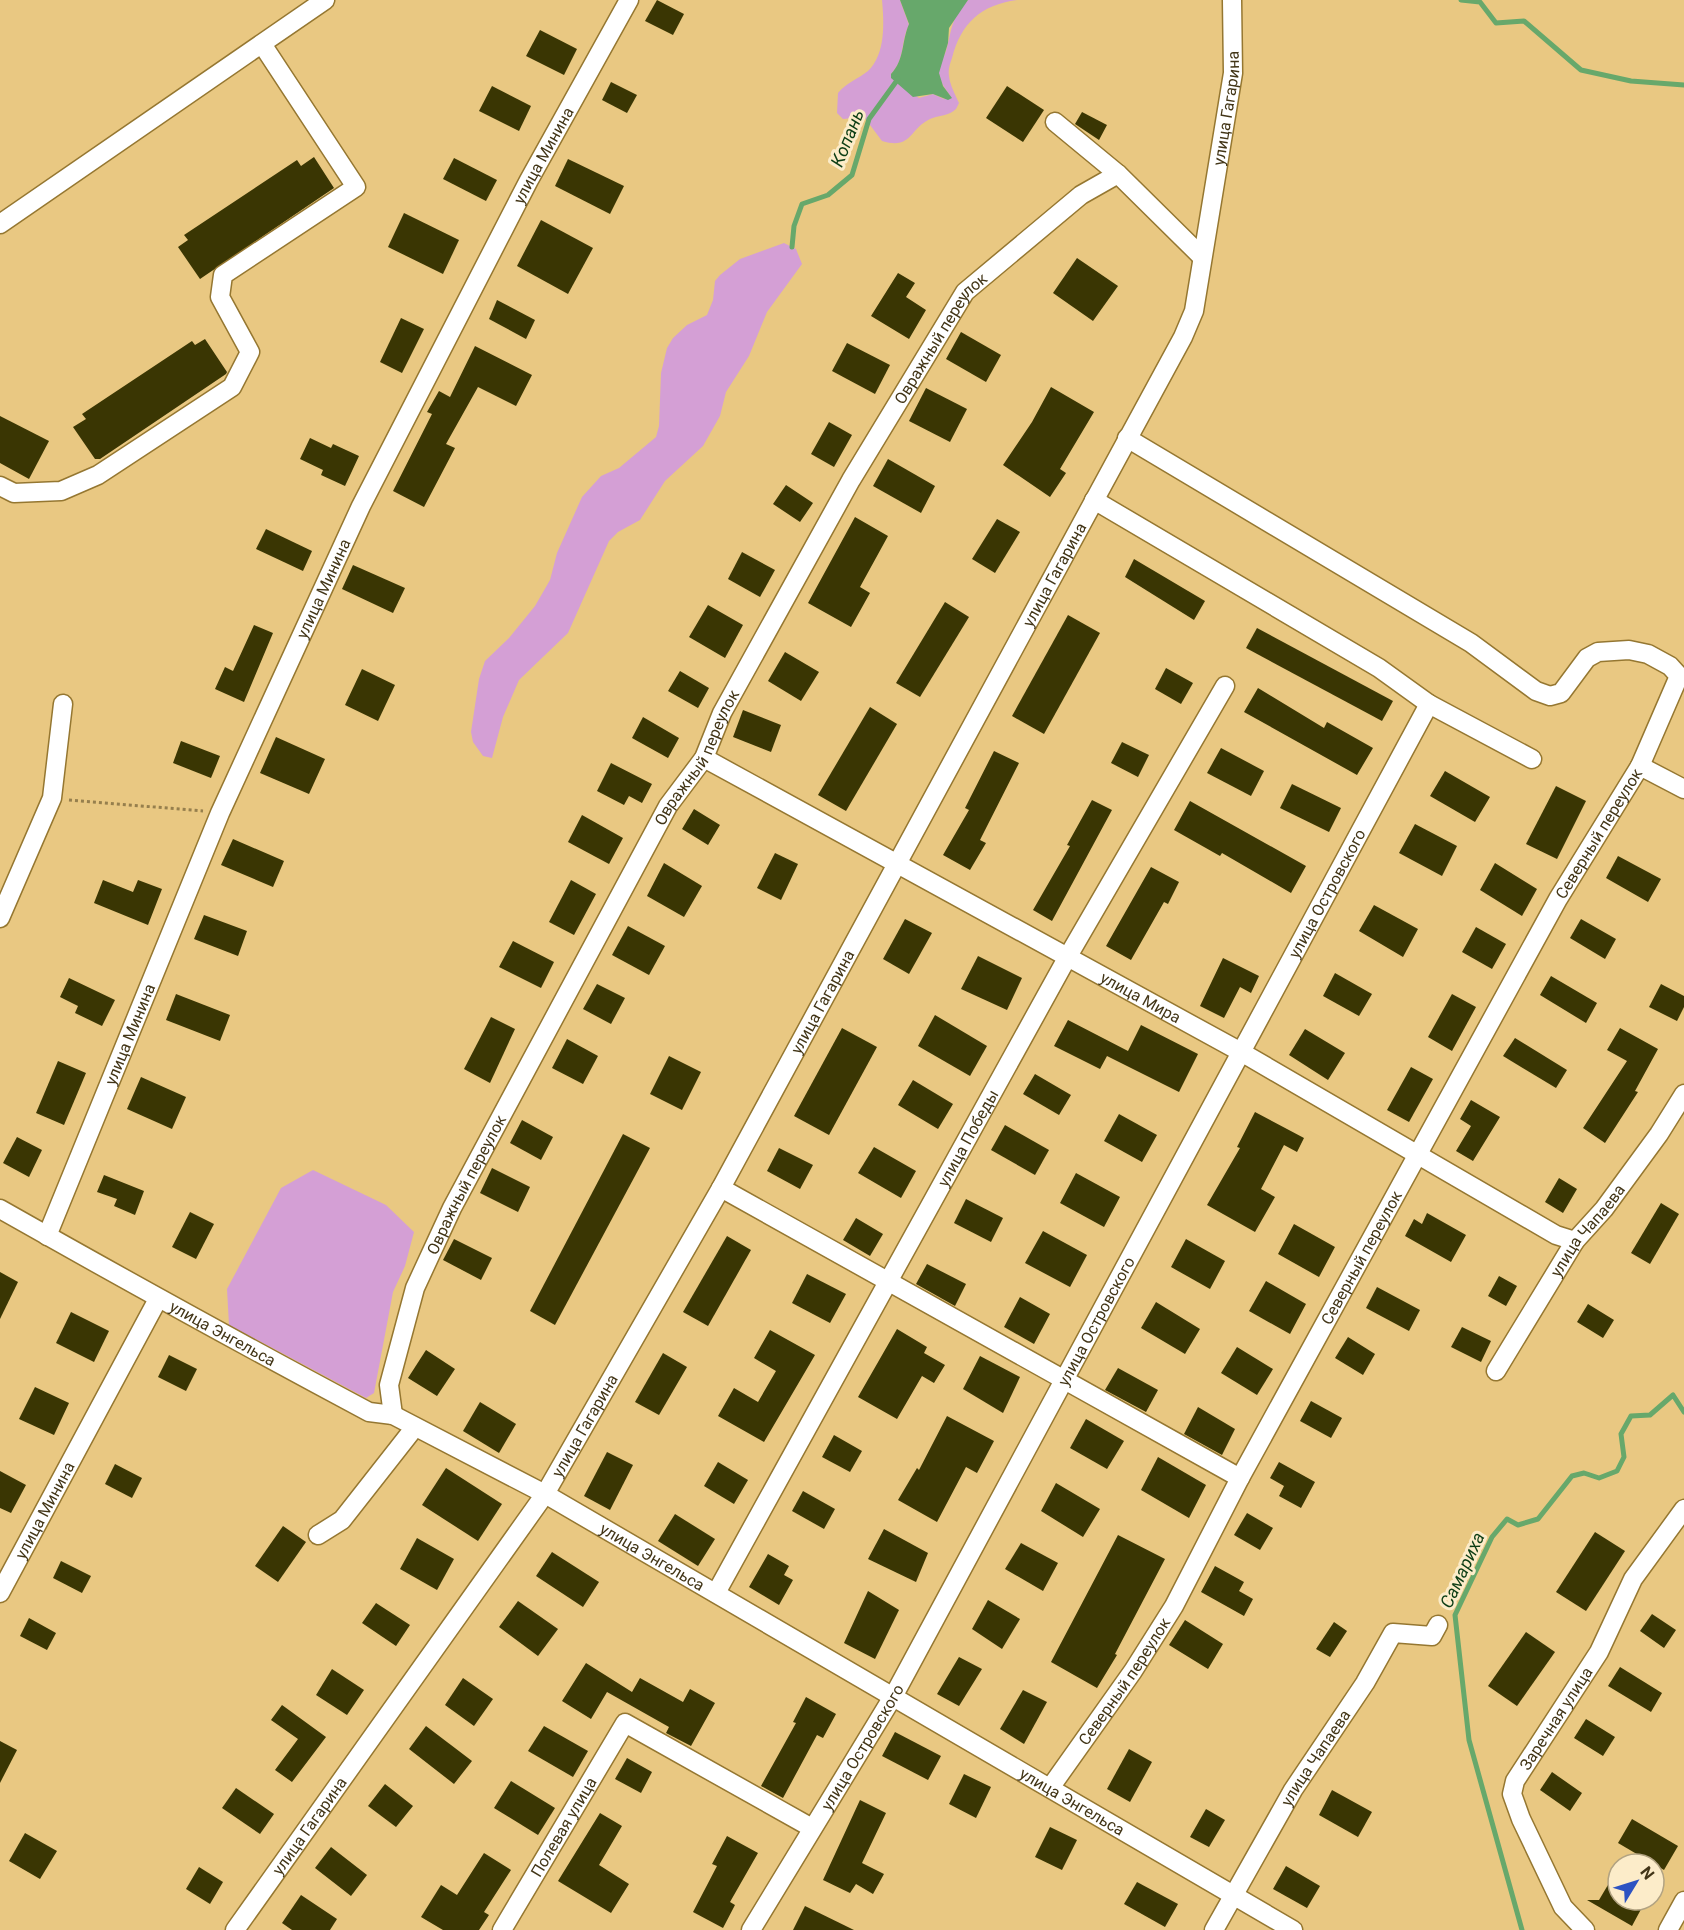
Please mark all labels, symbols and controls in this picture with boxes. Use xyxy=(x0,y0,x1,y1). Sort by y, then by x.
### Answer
street label: улица Гагарина xyxy=(1209,51,1243,167)
street label: улица Минина xyxy=(509,104,577,207)
water label: Копань xyxy=(826,106,868,170)
street label: Овражный переулок xyxy=(890,268,991,407)
street label: улица Гагарина xyxy=(1018,519,1090,630)
street label: улица Минина xyxy=(292,536,354,641)
street label: Овражный переулок xyxy=(650,686,743,828)
street label: Северный переулок xyxy=(1551,764,1646,902)
street label: улица Островского xyxy=(1284,826,1369,961)
street label: улица Гагарина xyxy=(786,946,858,1057)
street label: улица Мира xyxy=(1097,968,1184,1027)
street label: улица Минина xyxy=(100,981,159,1088)
street label: улица Победы xyxy=(933,1086,1002,1190)
street label: Овражный переулок xyxy=(422,1111,510,1257)
street label: улица Чапаева xyxy=(1546,1180,1629,1280)
street label: Северный переулок xyxy=(1317,1187,1406,1328)
street label: улица Островского xyxy=(1053,1253,1138,1389)
street label: улица Энгельса xyxy=(166,1296,279,1370)
street label: улица Гагарина xyxy=(547,1371,621,1480)
street label: улица Минина xyxy=(11,1458,78,1562)
street label: улица Энгельса xyxy=(597,1519,708,1595)
water label: Самариха xyxy=(1435,1529,1489,1611)
street label: Северный переулок xyxy=(1074,1614,1174,1749)
street label: Заречная улица xyxy=(1515,1663,1596,1773)
street label: улица Островского xyxy=(817,1681,908,1814)
street label: улица Чапаева xyxy=(1277,1706,1354,1809)
street label: улица Энгельса xyxy=(1017,1763,1128,1839)
street label: улица Гагарина xyxy=(268,1773,350,1878)
street label: Полевая улица xyxy=(526,1774,600,1880)
north arrow xyxy=(1606,1852,1666,1912)
text: N xyxy=(1636,1863,1658,1883)

